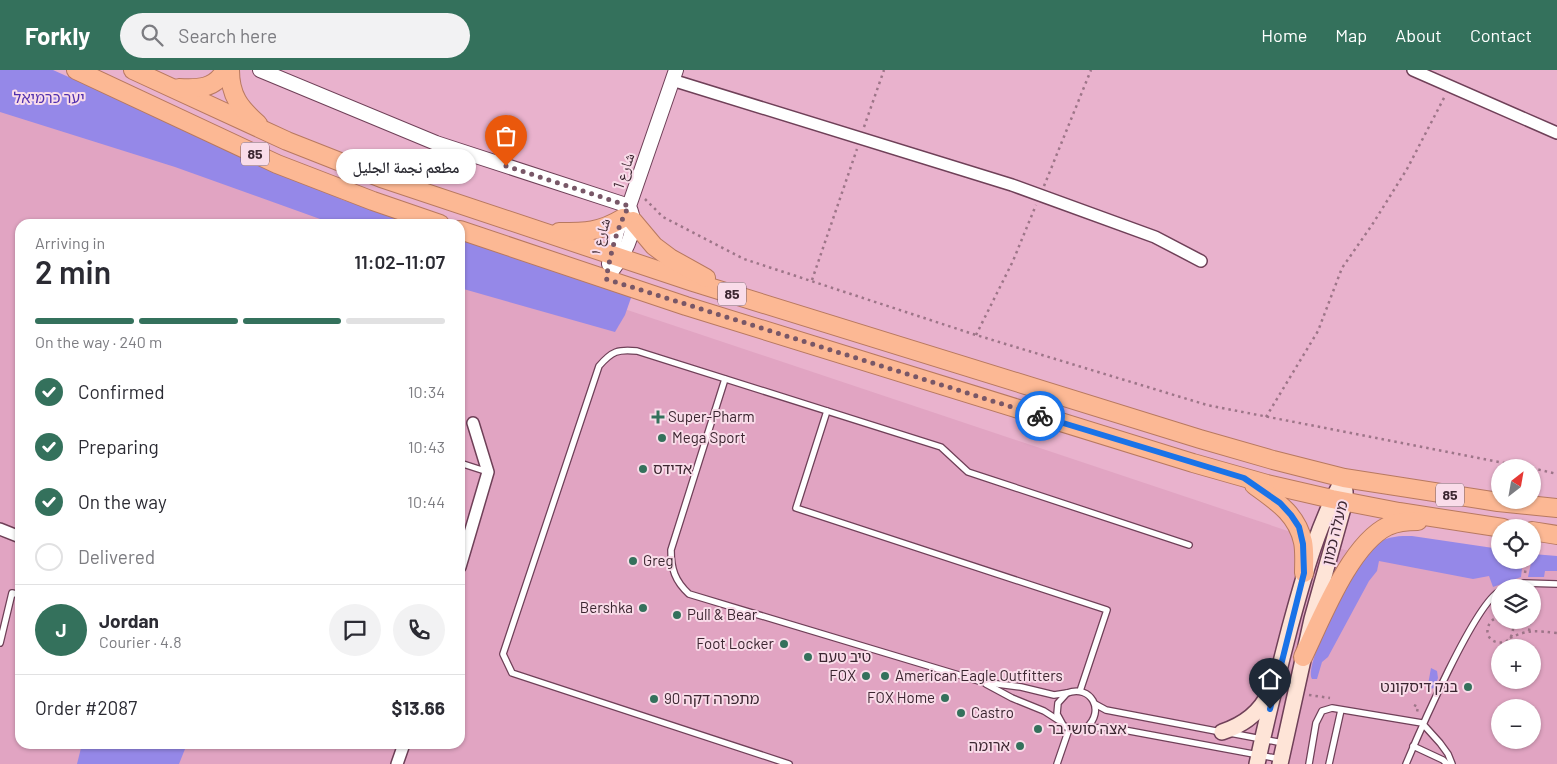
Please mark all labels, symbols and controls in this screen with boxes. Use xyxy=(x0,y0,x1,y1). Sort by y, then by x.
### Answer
search box xyxy=(120,13,470,58)
text: Forkly xyxy=(25,21,90,50)
icon: search xyxy=(138,21,166,49)
text: Search here xyxy=(178,24,277,47)
text: Home xyxy=(1261,24,1307,46)
text: Map xyxy=(1335,24,1367,46)
text: About xyxy=(1395,24,1442,46)
text: Contact xyxy=(1470,24,1532,46)
park label: יער כרמיאל xyxy=(13,88,85,106)
pin xyxy=(485,115,527,166)
icon: bag xyxy=(492,122,520,150)
road number: 85 xyxy=(241,142,269,166)
callout: مطعم نجمة الجليل xyxy=(336,148,476,184)
street label: شارع 1 xyxy=(609,150,639,192)
text: مطعم نجمة الجليل xyxy=(352,157,460,176)
street label: شارع ١ xyxy=(585,216,615,258)
text: Arriving in xyxy=(35,233,105,252)
text: 11:02–11:07 xyxy=(354,250,445,273)
text: 2 min xyxy=(35,252,111,290)
road number: 85 xyxy=(718,282,746,305)
text: On the way · 240 m xyxy=(35,332,162,351)
icon: check xyxy=(35,378,63,406)
text: Confirmed xyxy=(78,380,165,403)
text: 10:34 xyxy=(408,382,445,401)
courier xyxy=(1015,391,1065,441)
icon: bike xyxy=(1026,402,1054,430)
place label: Super-Pharm xyxy=(668,407,755,425)
marker: Super-Pharm xyxy=(652,411,664,423)
place label: Mega Sport xyxy=(672,428,746,446)
marker: Mega Sport xyxy=(656,432,668,444)
icon: check xyxy=(35,433,63,461)
text: Preparing xyxy=(78,435,159,458)
text: 10:43 xyxy=(408,437,445,456)
place label: אדידס xyxy=(653,459,692,477)
north arrow xyxy=(1491,459,1541,509)
map controls xyxy=(1491,459,1541,749)
marker: אדידס xyxy=(637,463,649,475)
road number: 85 xyxy=(1436,484,1464,506)
icon: check xyxy=(35,488,63,516)
text: On the way xyxy=(78,490,167,513)
text: 10:44 xyxy=(407,492,445,511)
street label: מעלה כמון xyxy=(1317,499,1351,567)
button: locate xyxy=(1491,519,1541,569)
text: Delivered xyxy=(78,545,155,568)
place label: Greg xyxy=(643,551,674,569)
marker: Greg xyxy=(627,555,639,567)
button: layers xyxy=(1491,579,1541,629)
place label: Bershka xyxy=(580,598,633,616)
marker: Bershka xyxy=(637,602,649,614)
button: chat xyxy=(329,604,381,656)
button: phone xyxy=(393,604,445,656)
place label: Pull & Bear xyxy=(687,605,758,623)
text: Jordan xyxy=(99,609,159,632)
marker: Pull & Bear xyxy=(671,609,683,621)
text: J xyxy=(55,618,67,641)
text: Courier · 4.8 xyxy=(99,632,182,651)
place label: Foot Locker xyxy=(696,634,775,652)
marker: Foot Locker xyxy=(778,638,790,650)
button: + xyxy=(1491,639,1541,689)
place label: טיב טעם xyxy=(818,647,871,665)
marker: טיב טעם xyxy=(802,651,814,663)
pin xyxy=(1249,658,1291,709)
icon: home xyxy=(1256,665,1284,693)
place label: FOX xyxy=(829,666,856,684)
place label: American Eagle Outfitters xyxy=(895,666,1063,684)
marker: FOX xyxy=(860,670,872,682)
marker: American Eagle Outfitters xyxy=(879,670,891,682)
place label: בנק דיסקונט xyxy=(1380,677,1458,695)
marker: בנק דיסקונט xyxy=(1462,681,1474,693)
place label: FOX Home xyxy=(867,688,935,706)
place label: מתפרה דקה 90 xyxy=(664,689,759,707)
marker: FOX Home xyxy=(939,692,951,704)
marker: מתפרה דקה 90 xyxy=(648,693,660,705)
text: Order #2087 xyxy=(35,696,137,719)
text: $13.66 xyxy=(392,696,445,719)
button: − xyxy=(1491,699,1541,749)
place label: Castro xyxy=(971,703,1014,721)
marker: Castro xyxy=(955,707,967,719)
place label: אצה סושי בר xyxy=(1048,719,1127,737)
marker: אצה סושי בר xyxy=(1032,723,1044,735)
place label: ארומה xyxy=(969,736,1010,754)
marker: ארומה xyxy=(1014,740,1026,752)

